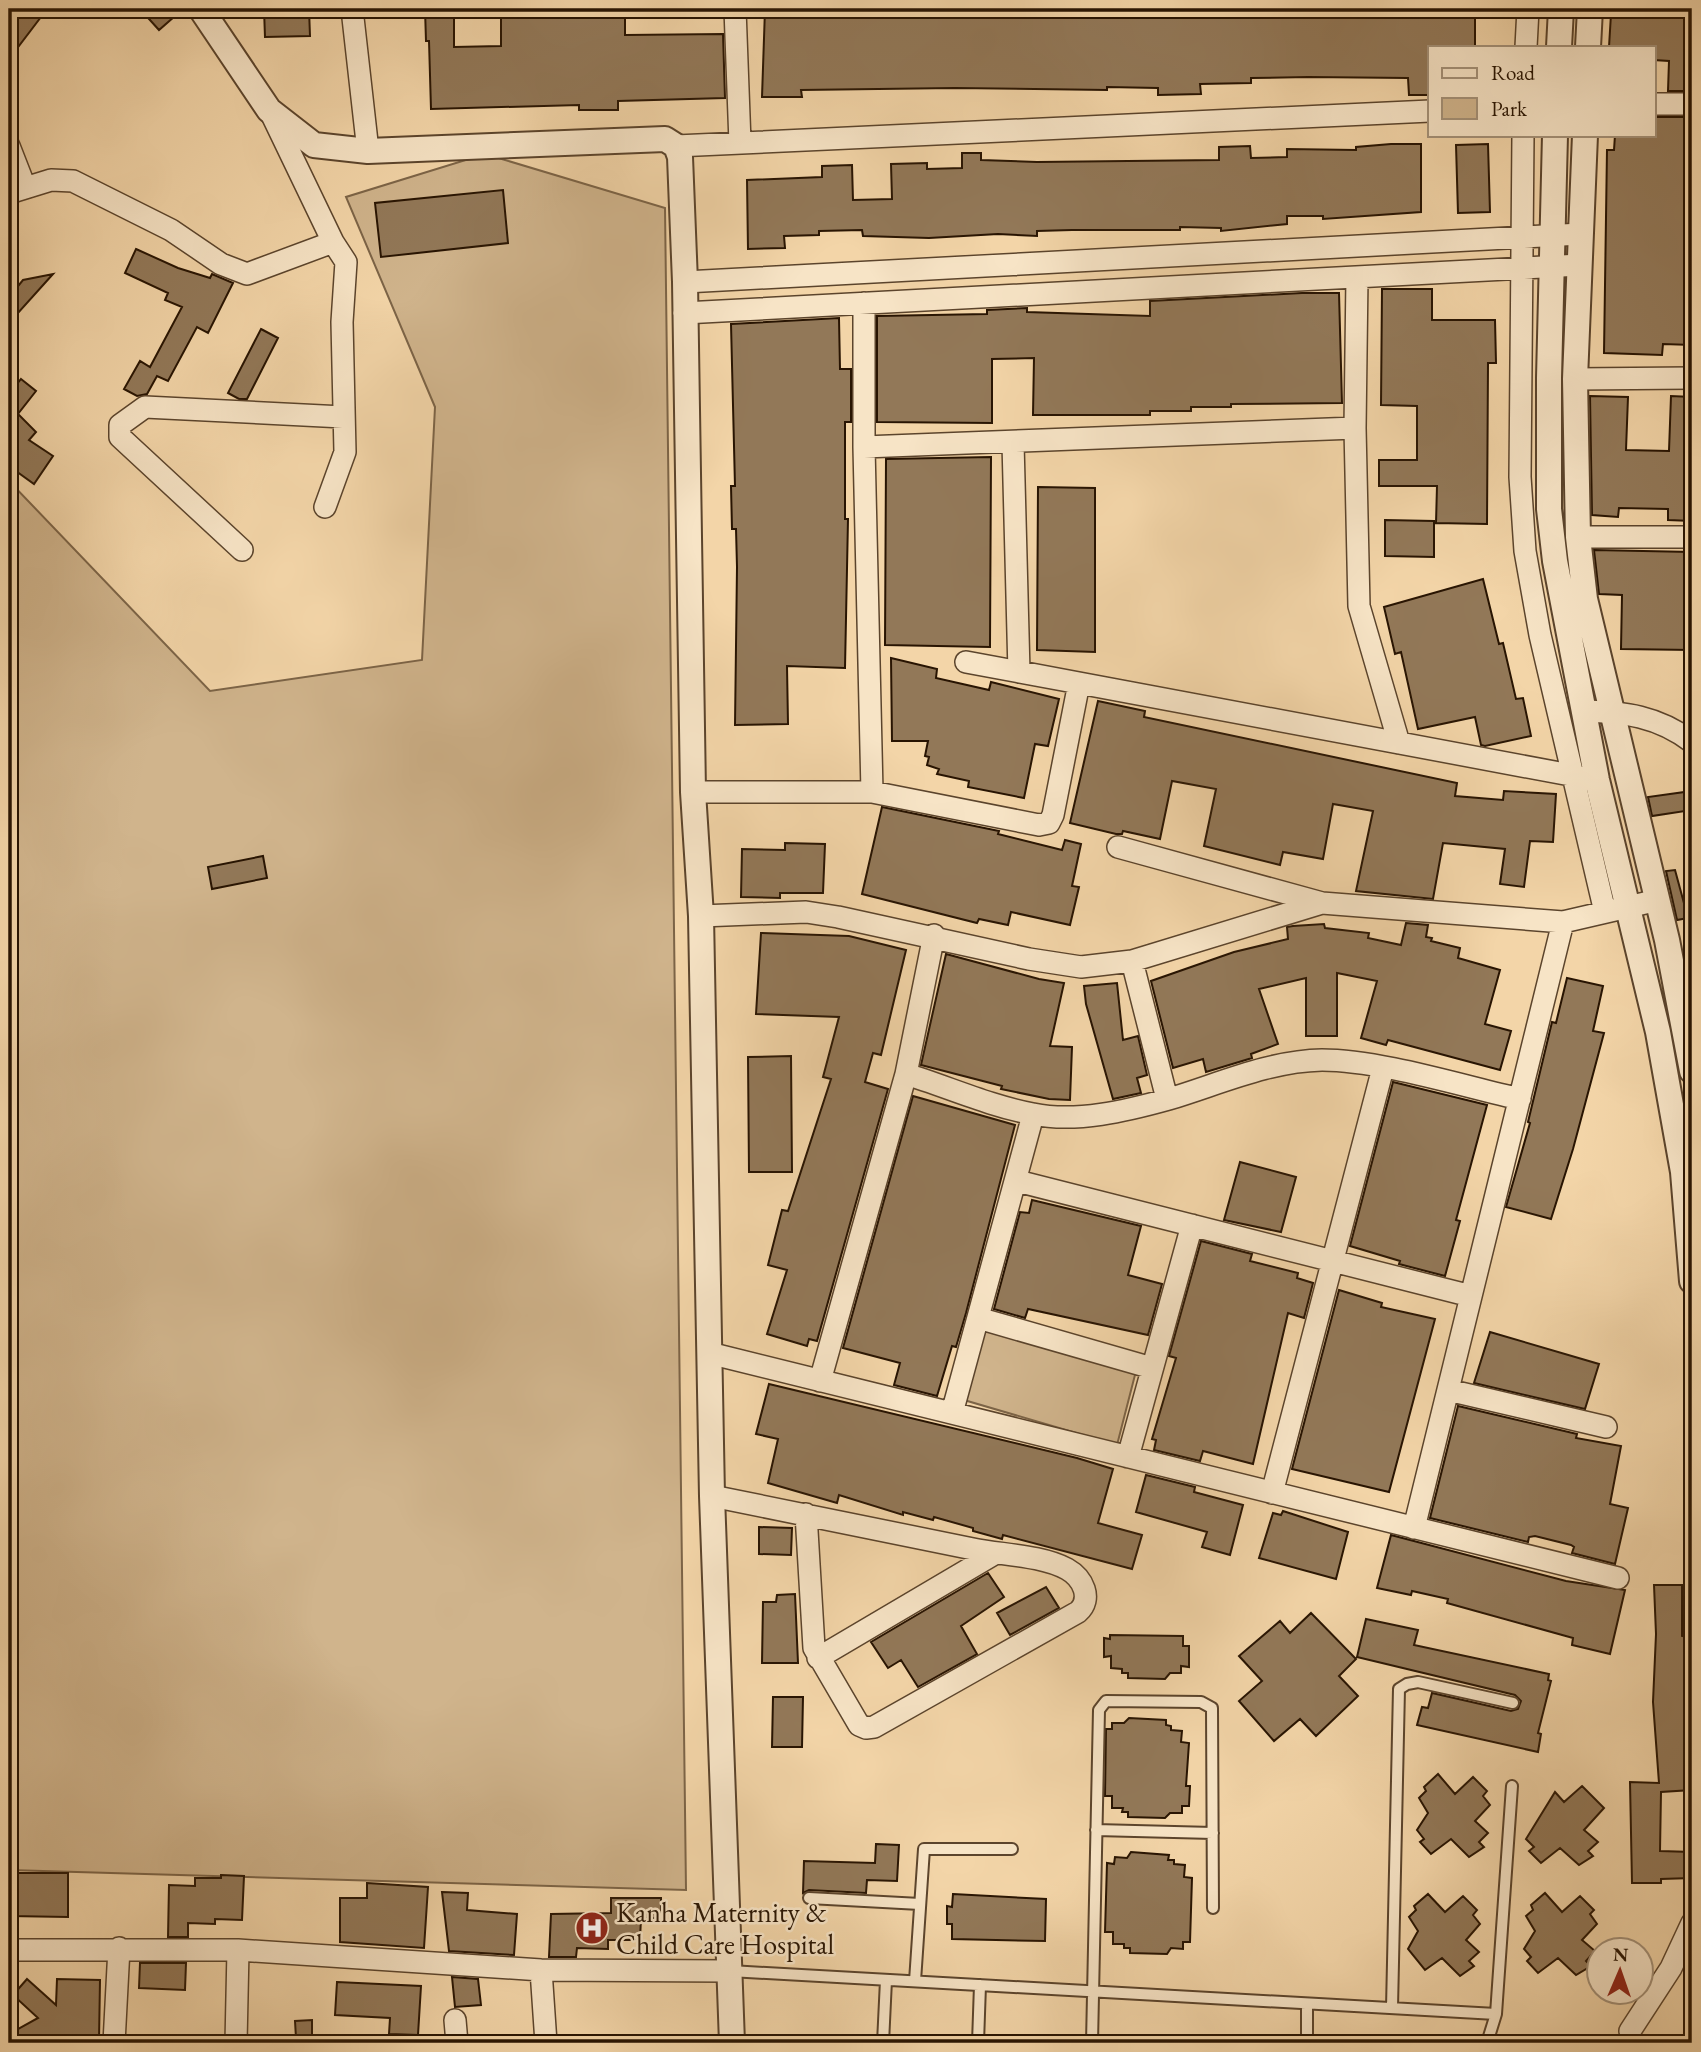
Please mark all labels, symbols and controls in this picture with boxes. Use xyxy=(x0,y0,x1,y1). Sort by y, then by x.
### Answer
legend xyxy=(1428,46,1656,136)
text: Road xyxy=(1491,59,1535,86)
text: Park xyxy=(1491,95,1528,122)
place label: Kanha Maternity & Child Care Hospital xyxy=(616,1894,835,1962)
hospital icon: Kanha Maternity & Child Care Hospital xyxy=(573,1909,611,1947)
north arrow xyxy=(1586,1937,1656,2007)
text: N xyxy=(1612,1942,1629,1967)

